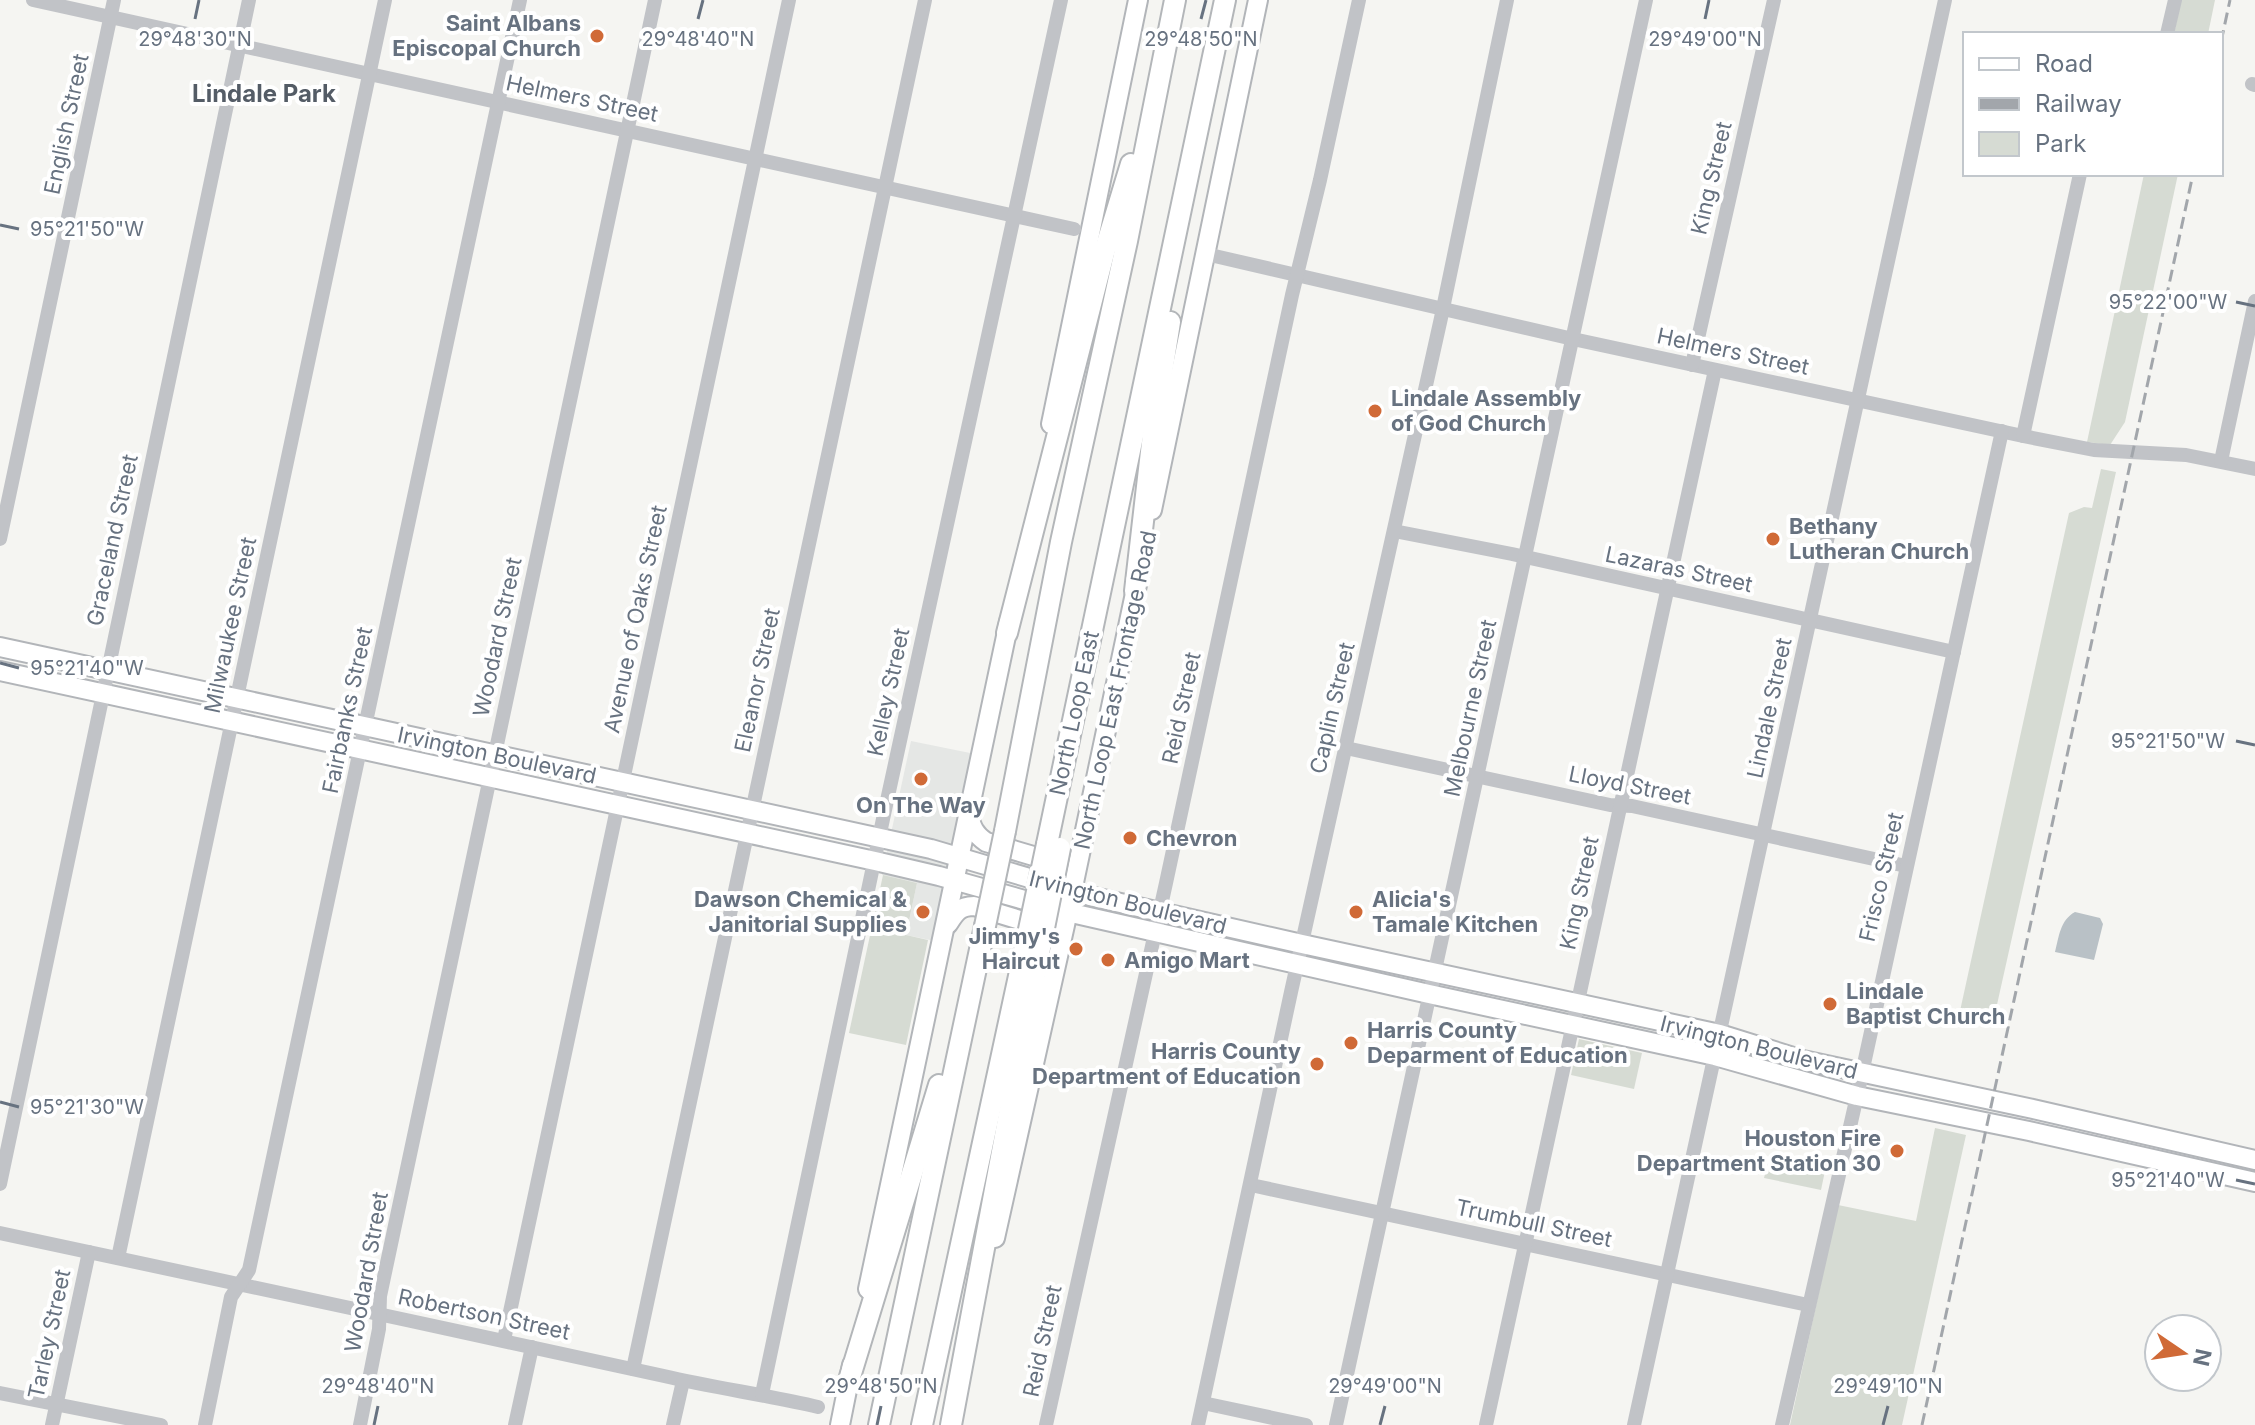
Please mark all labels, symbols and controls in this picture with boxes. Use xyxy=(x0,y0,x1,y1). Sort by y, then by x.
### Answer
place label: Saint Albans Episcopal Church xyxy=(392,10,581,61)
text: 29°48'30"N xyxy=(138,27,252,51)
marker: Saint Albans Episcopal Church xyxy=(588,27,606,45)
text: 29°48'40"N xyxy=(642,27,754,51)
text: 29°48'50"N xyxy=(1144,27,1258,51)
text: 29°49'00"N xyxy=(1648,27,1762,51)
legend xyxy=(1963,32,2223,176)
text: Road xyxy=(2035,49,2093,78)
street label: English Street xyxy=(38,51,94,197)
street label: Helmers Street xyxy=(504,69,660,127)
district label: Lindale Park xyxy=(192,79,336,108)
text: Railway xyxy=(2035,89,2122,118)
street label: King Street xyxy=(1685,119,1737,237)
text: Park xyxy=(2035,129,2086,158)
text: 95°21'50"W xyxy=(30,217,144,241)
text: 95°22'00"W xyxy=(2109,290,2227,314)
street label: Helmers Street xyxy=(1655,322,1811,380)
place label: Lindale Assembly of God Church xyxy=(1391,385,1581,436)
marker: Lindale Assembly of God Church xyxy=(1366,402,1384,420)
street label: Graceland Street xyxy=(81,452,143,628)
street label: Avenue of Oaks Street xyxy=(598,503,672,735)
place label: Bethany Lutheran Church xyxy=(1789,513,1969,564)
street label: North Loop East Frontage Road xyxy=(1068,528,1162,852)
marker: Bethany Lutheran Church xyxy=(1764,530,1782,548)
street label: Milwaukee Street xyxy=(199,535,261,715)
street label: Lazaras Street xyxy=(1603,541,1755,597)
street label: Woodard Street xyxy=(467,555,527,719)
street label: Eleanor Street xyxy=(729,606,785,754)
street label: Melbourne Street xyxy=(1439,617,1501,799)
street label: Fairbanks Street xyxy=(317,624,377,796)
street label: Kelley Street xyxy=(862,626,914,758)
street label: North Loop East xyxy=(1044,628,1104,798)
street label: Lindale Street xyxy=(1741,635,1797,781)
street label: Caplin Street xyxy=(1304,640,1360,776)
street label: Reid Street xyxy=(1156,650,1206,766)
text: 95°21'40"W xyxy=(30,656,144,680)
street label: Irvington Boulevard xyxy=(395,721,599,789)
text: 95°21'50"W xyxy=(2111,729,2225,753)
street label: Lloyd Street xyxy=(1567,760,1693,810)
marker: On The Way xyxy=(912,770,930,788)
place label: On The Way xyxy=(856,792,986,818)
street label: Frisco Street xyxy=(1853,810,1909,944)
place label: Chevron xyxy=(1146,825,1237,851)
marker: Chevron xyxy=(1121,829,1139,847)
street label: King Street xyxy=(1554,834,1604,952)
street label: Irvington Boulevard xyxy=(1027,865,1229,939)
place label: Dawson Chemical & Janitorial Supplies xyxy=(694,886,907,937)
place label: Alicia's Tamale Kitchen xyxy=(1372,886,1538,937)
marker: Dawson Chemical & Janitorial Supplies xyxy=(914,903,932,921)
marker: Alicia's Tamale Kitchen xyxy=(1347,903,1365,921)
place label: Jimmy's Haircut xyxy=(969,923,1060,974)
marker: Jimmy's Haircut xyxy=(1067,940,1085,958)
place label: Amigo Mart xyxy=(1124,947,1250,973)
marker: Amigo Mart xyxy=(1099,951,1117,969)
place label: Lindale Baptist Church xyxy=(1846,978,2006,1029)
marker: Lindale Baptist Church xyxy=(1821,995,1839,1013)
street label: Irvington Boulevard xyxy=(1658,1010,1860,1084)
place label: Harris County Deparment of Education xyxy=(1367,1017,1628,1068)
marker: Harris County Deparment of Education xyxy=(1342,1034,1360,1052)
place label: Harris County Department of Education xyxy=(1032,1038,1301,1089)
marker: Harris County Department of Education xyxy=(1308,1055,1326,1073)
text: 95°21'30"W xyxy=(30,1095,144,1119)
place label: Houston Fire Department Station 30 xyxy=(1637,1125,1881,1176)
marker: Houston Fire Department Station 30 xyxy=(1888,1142,1906,1160)
text: 95°21'40"W xyxy=(2111,1168,2225,1192)
street label: Woodard Street xyxy=(339,1190,393,1354)
street label: Trumbull Street xyxy=(1454,1194,1614,1252)
street label: Tarley Street xyxy=(23,1267,75,1401)
street label: Robertson Street xyxy=(396,1283,572,1345)
street label: Reid Street xyxy=(1017,1283,1067,1399)
north arrow xyxy=(2143,1313,2223,1393)
text: N xyxy=(2188,1346,2217,1369)
text: 29°48'40"N xyxy=(322,1374,434,1398)
text: 29°48'50"N xyxy=(824,1374,938,1398)
text: 29°49'00"N xyxy=(1328,1374,1442,1398)
text: 29°49'10"N xyxy=(1833,1374,1943,1398)

